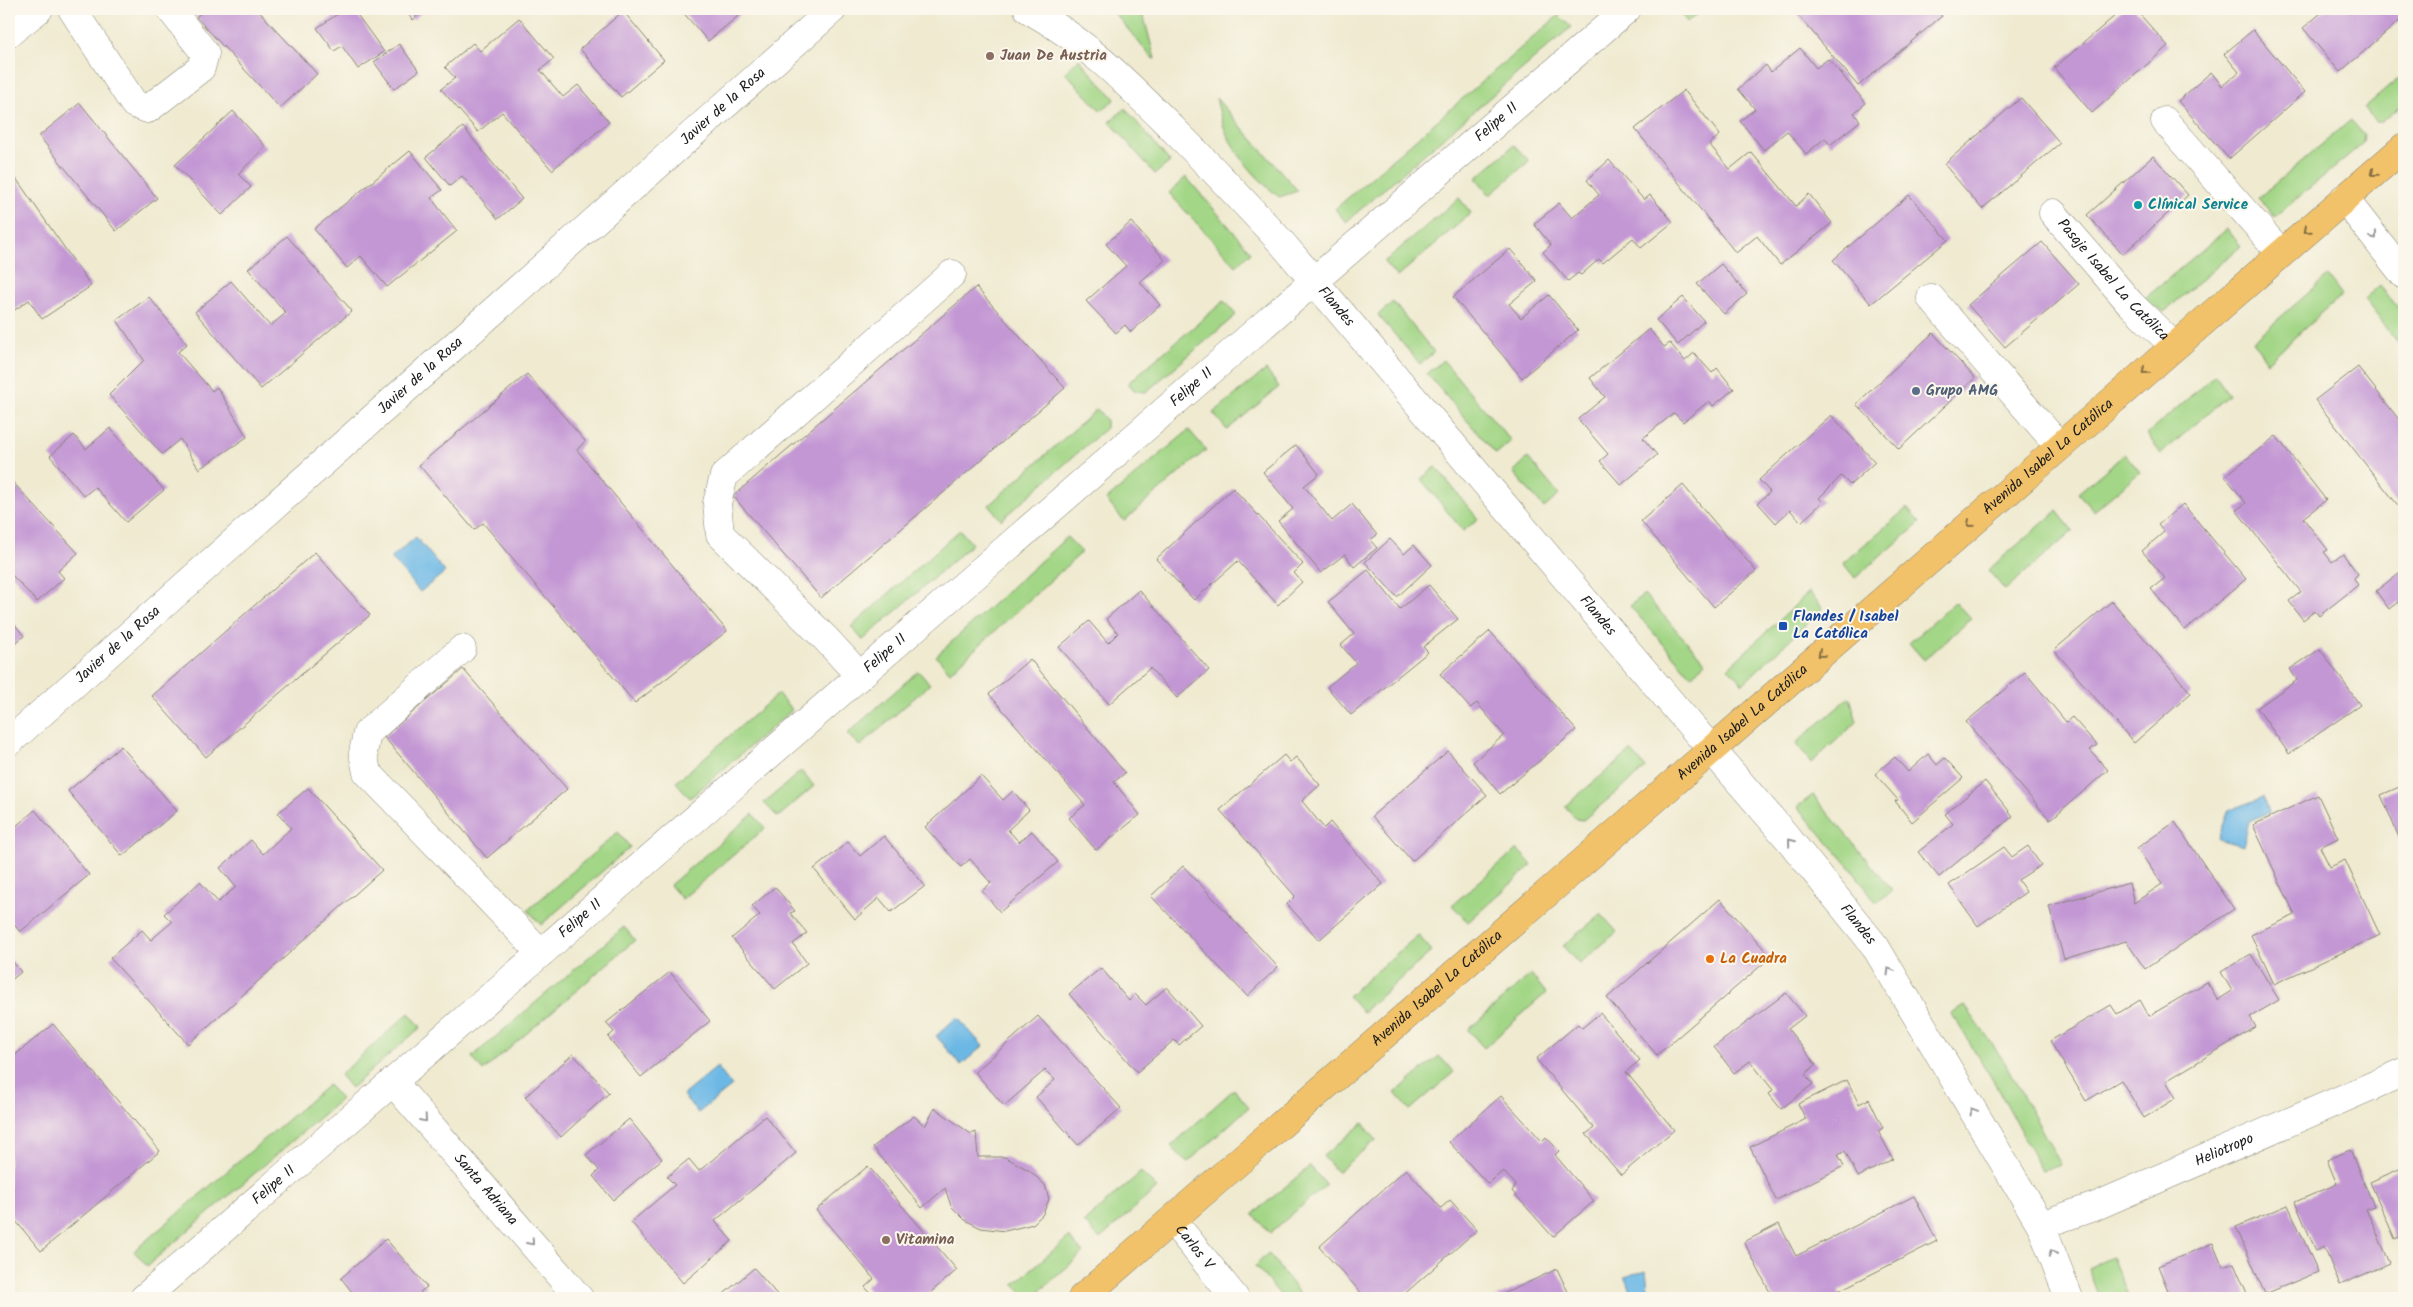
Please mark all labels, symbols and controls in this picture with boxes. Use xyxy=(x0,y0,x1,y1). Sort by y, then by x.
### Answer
place label: Juan De Austria xyxy=(1000,44,1107,68)
marker: Juan De Austria xyxy=(984,50,996,62)
street label: Javier de la Rosa xyxy=(675,62,772,151)
street label: Felipe II xyxy=(1469,96,1524,148)
one-way arrow xyxy=(2371,167,2380,175)
place label: Clínical Service xyxy=(2148,193,2249,217)
marker: Clínical Service xyxy=(2132,199,2144,211)
street label: Pasaje Isabel La Católica xyxy=(2051,213,2175,347)
one-way arrow xyxy=(2303,224,2312,233)
one-way arrow xyxy=(2368,230,2376,239)
street label: Flandes xyxy=(1311,281,1361,333)
street label: Javier de la Rosa xyxy=(372,331,469,421)
street label: Felipe II xyxy=(1164,361,1219,413)
one-way arrow xyxy=(2141,366,2150,375)
place label: Grupo AMG xyxy=(1926,379,1998,403)
marker: Grupo AMG xyxy=(1910,385,1922,397)
street label: Avenida Isabel La Católica xyxy=(1977,393,2119,521)
one-way arrow xyxy=(1966,518,1975,527)
street label: Flandes xyxy=(1573,590,1622,642)
street label: Javier de la Rosa xyxy=(70,600,166,690)
place label: Flandes / Isabel La Católica xyxy=(1793,605,1898,646)
marker: Flandes / Isabel La Católica xyxy=(1777,620,1789,632)
street label: Felipe II xyxy=(858,628,913,680)
one-way arrow xyxy=(1817,648,1826,657)
street label: Avenida Isabel La Católica xyxy=(1672,659,1814,787)
one-way arrow xyxy=(1788,839,1797,848)
street label: Felipe II xyxy=(553,893,608,945)
street label: Flandes xyxy=(1834,899,1882,951)
street label: Avenida Isabel La Católica xyxy=(1366,925,1508,1053)
place label: La Cuadra xyxy=(1720,947,1787,971)
marker: La Cuadra xyxy=(1704,953,1716,965)
one-way arrow xyxy=(1887,968,1897,977)
one-way arrow xyxy=(1970,1107,1980,1116)
one-way arrow xyxy=(419,1114,428,1123)
street label: Heliotropo xyxy=(2191,1127,2258,1174)
street label: Santa Adriana xyxy=(447,1148,524,1231)
street label: Felipe II xyxy=(247,1159,301,1211)
street label: Carlos V xyxy=(1168,1220,1220,1276)
place label: Vitamina xyxy=(896,1228,955,1252)
marker: Vitamina xyxy=(880,1234,892,1246)
one-way arrow xyxy=(525,1236,533,1245)
one-way arrow xyxy=(2048,1249,2058,1257)

